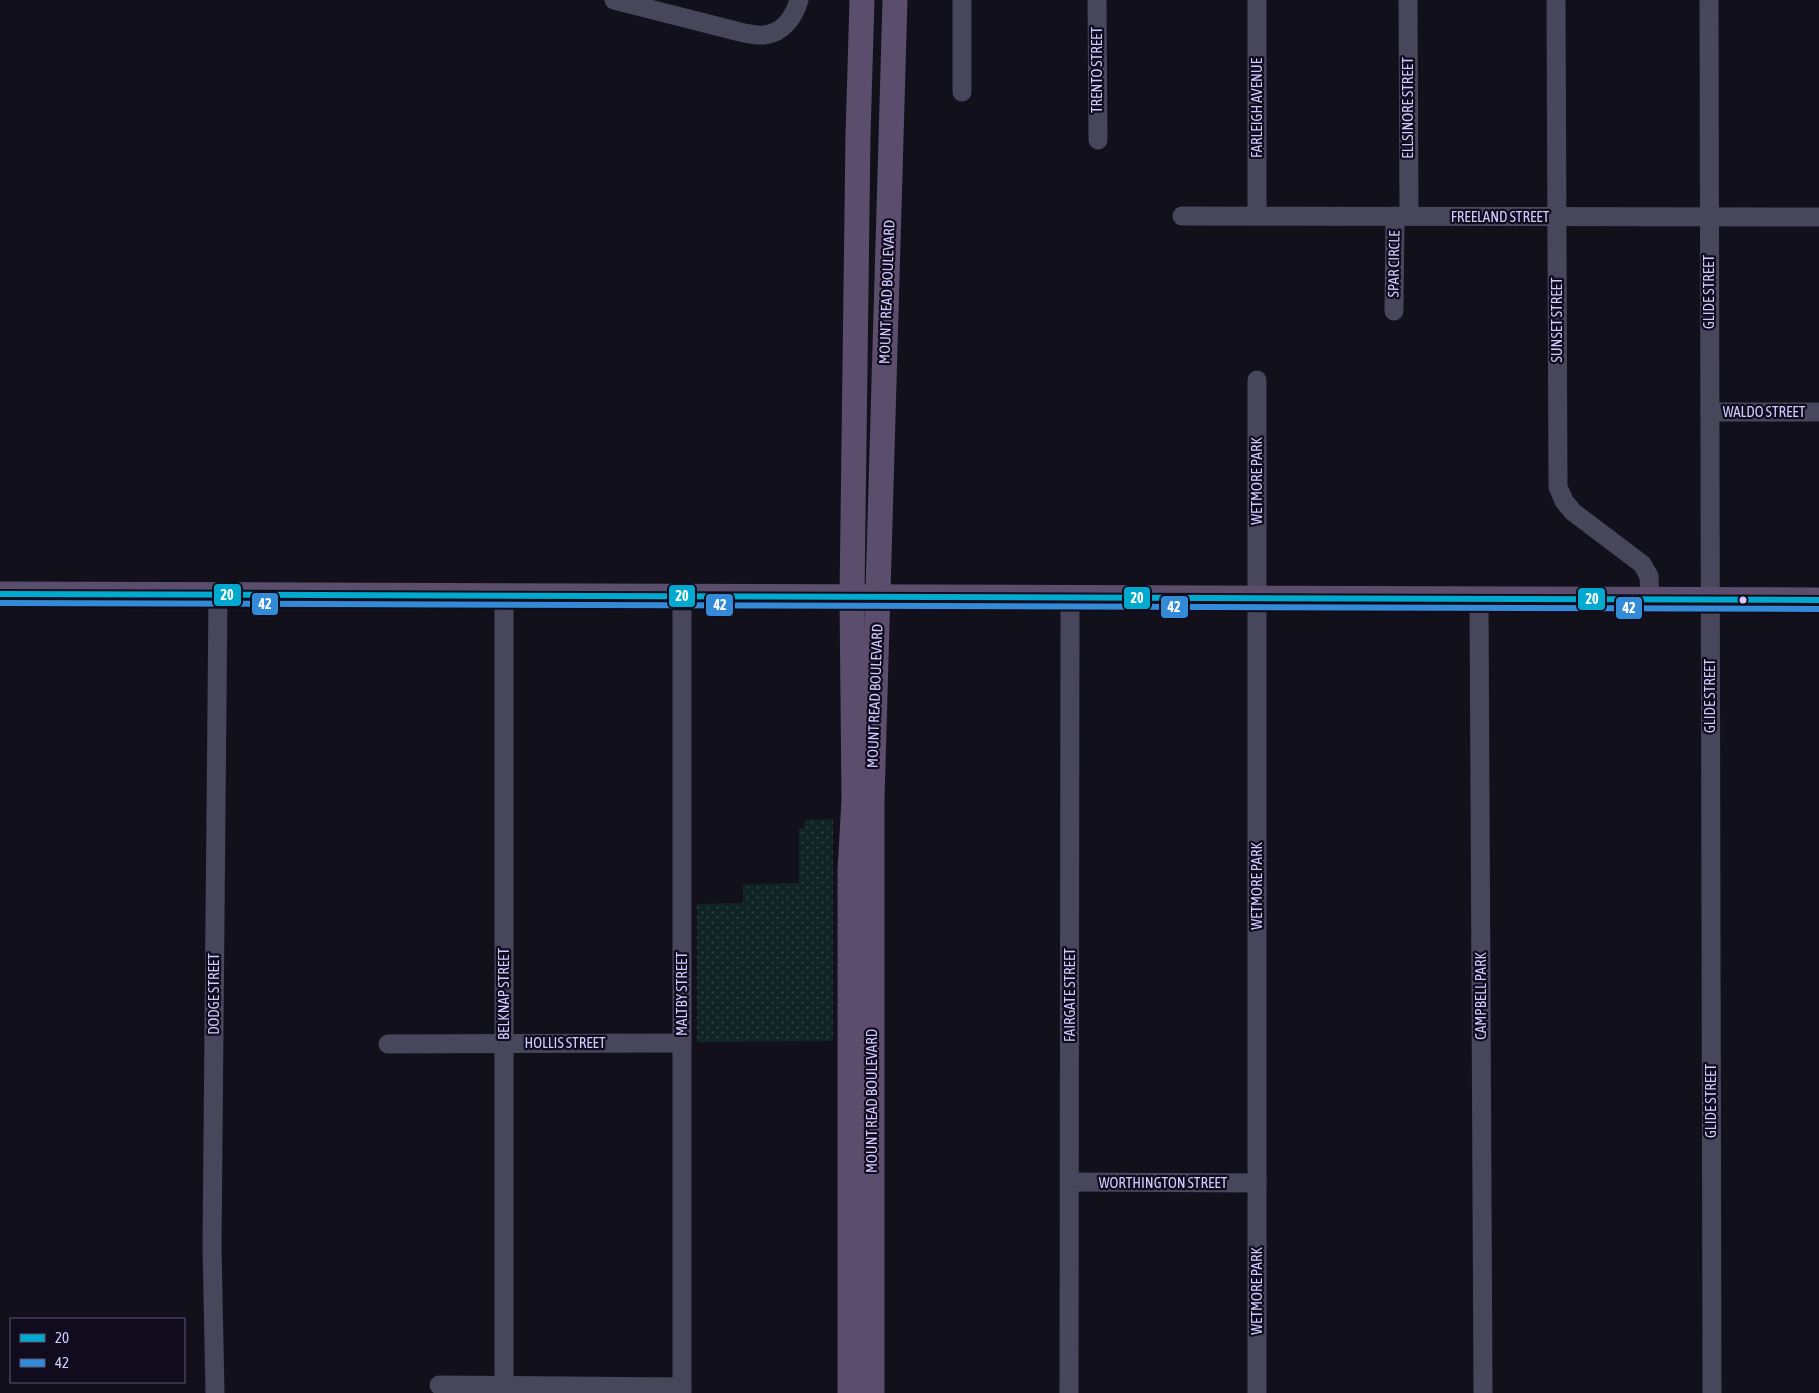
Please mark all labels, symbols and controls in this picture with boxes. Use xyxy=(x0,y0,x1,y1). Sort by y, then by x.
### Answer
street label: TRENTO STREET xyxy=(1088,27,1105,113)
street label: FARLEIGH AVENUE xyxy=(1248,57,1265,158)
street label: ELLSINORE STREET xyxy=(1399,57,1416,159)
street label: FREELAND STREET xyxy=(1451,208,1550,225)
street label: MOUNT READ BOULEVARD xyxy=(875,220,898,364)
street label: SPAR CIRCLE xyxy=(1384,230,1403,298)
street label: GLIDE STREET xyxy=(1700,255,1717,329)
street label: SUNSET STREET xyxy=(1548,277,1565,363)
street label: WALDO STREET xyxy=(1723,403,1806,420)
street label: WETMORE PARK xyxy=(1248,437,1265,525)
line badge: 20 xyxy=(213,583,242,607)
line badge: 20 xyxy=(668,584,696,608)
line badge: 20 xyxy=(1123,586,1151,610)
text: 20 xyxy=(220,587,234,603)
line badge: 20 xyxy=(1577,587,1606,611)
text: 20 xyxy=(675,588,689,604)
text: 20 xyxy=(1130,590,1144,606)
text: 20 xyxy=(1585,591,1599,607)
line badge: 42 xyxy=(251,592,279,616)
line badge: 42 xyxy=(705,593,734,617)
line badge: 42 xyxy=(1160,595,1189,619)
unlabelled marker xyxy=(1738,595,1748,605)
text: 42 xyxy=(257,596,272,612)
line badge: 42 xyxy=(1615,596,1643,620)
text: 42 xyxy=(712,597,727,613)
text: 42 xyxy=(1166,599,1181,615)
text: 42 xyxy=(1621,600,1636,616)
street label: MOUNT READ BOULEVARD xyxy=(863,624,886,768)
street label: GLIDE STREET xyxy=(1701,659,1718,733)
street label: WETMORE PARK xyxy=(1248,842,1265,930)
street label: BELKNAP STREET xyxy=(495,948,512,1040)
street label: FAIRGATE STREET xyxy=(1061,948,1078,1042)
street label: MALTBY STREET xyxy=(673,952,690,1036)
street label: CAMPBELL PARK xyxy=(1472,952,1489,1040)
street label: DODGE STREET xyxy=(205,953,222,1035)
street label: MOUNT READ BOULEVARD xyxy=(863,1029,880,1173)
street label: HOLLIS STREET xyxy=(524,1034,606,1051)
street label: GLIDE STREET xyxy=(1702,1064,1719,1138)
street label: WORTHINGTON STREET xyxy=(1099,1174,1228,1191)
street label: WETMORE PARK xyxy=(1248,1247,1265,1335)
legend xyxy=(10,1318,185,1383)
text: 20 xyxy=(55,1329,69,1346)
text: 42 xyxy=(55,1354,69,1371)

